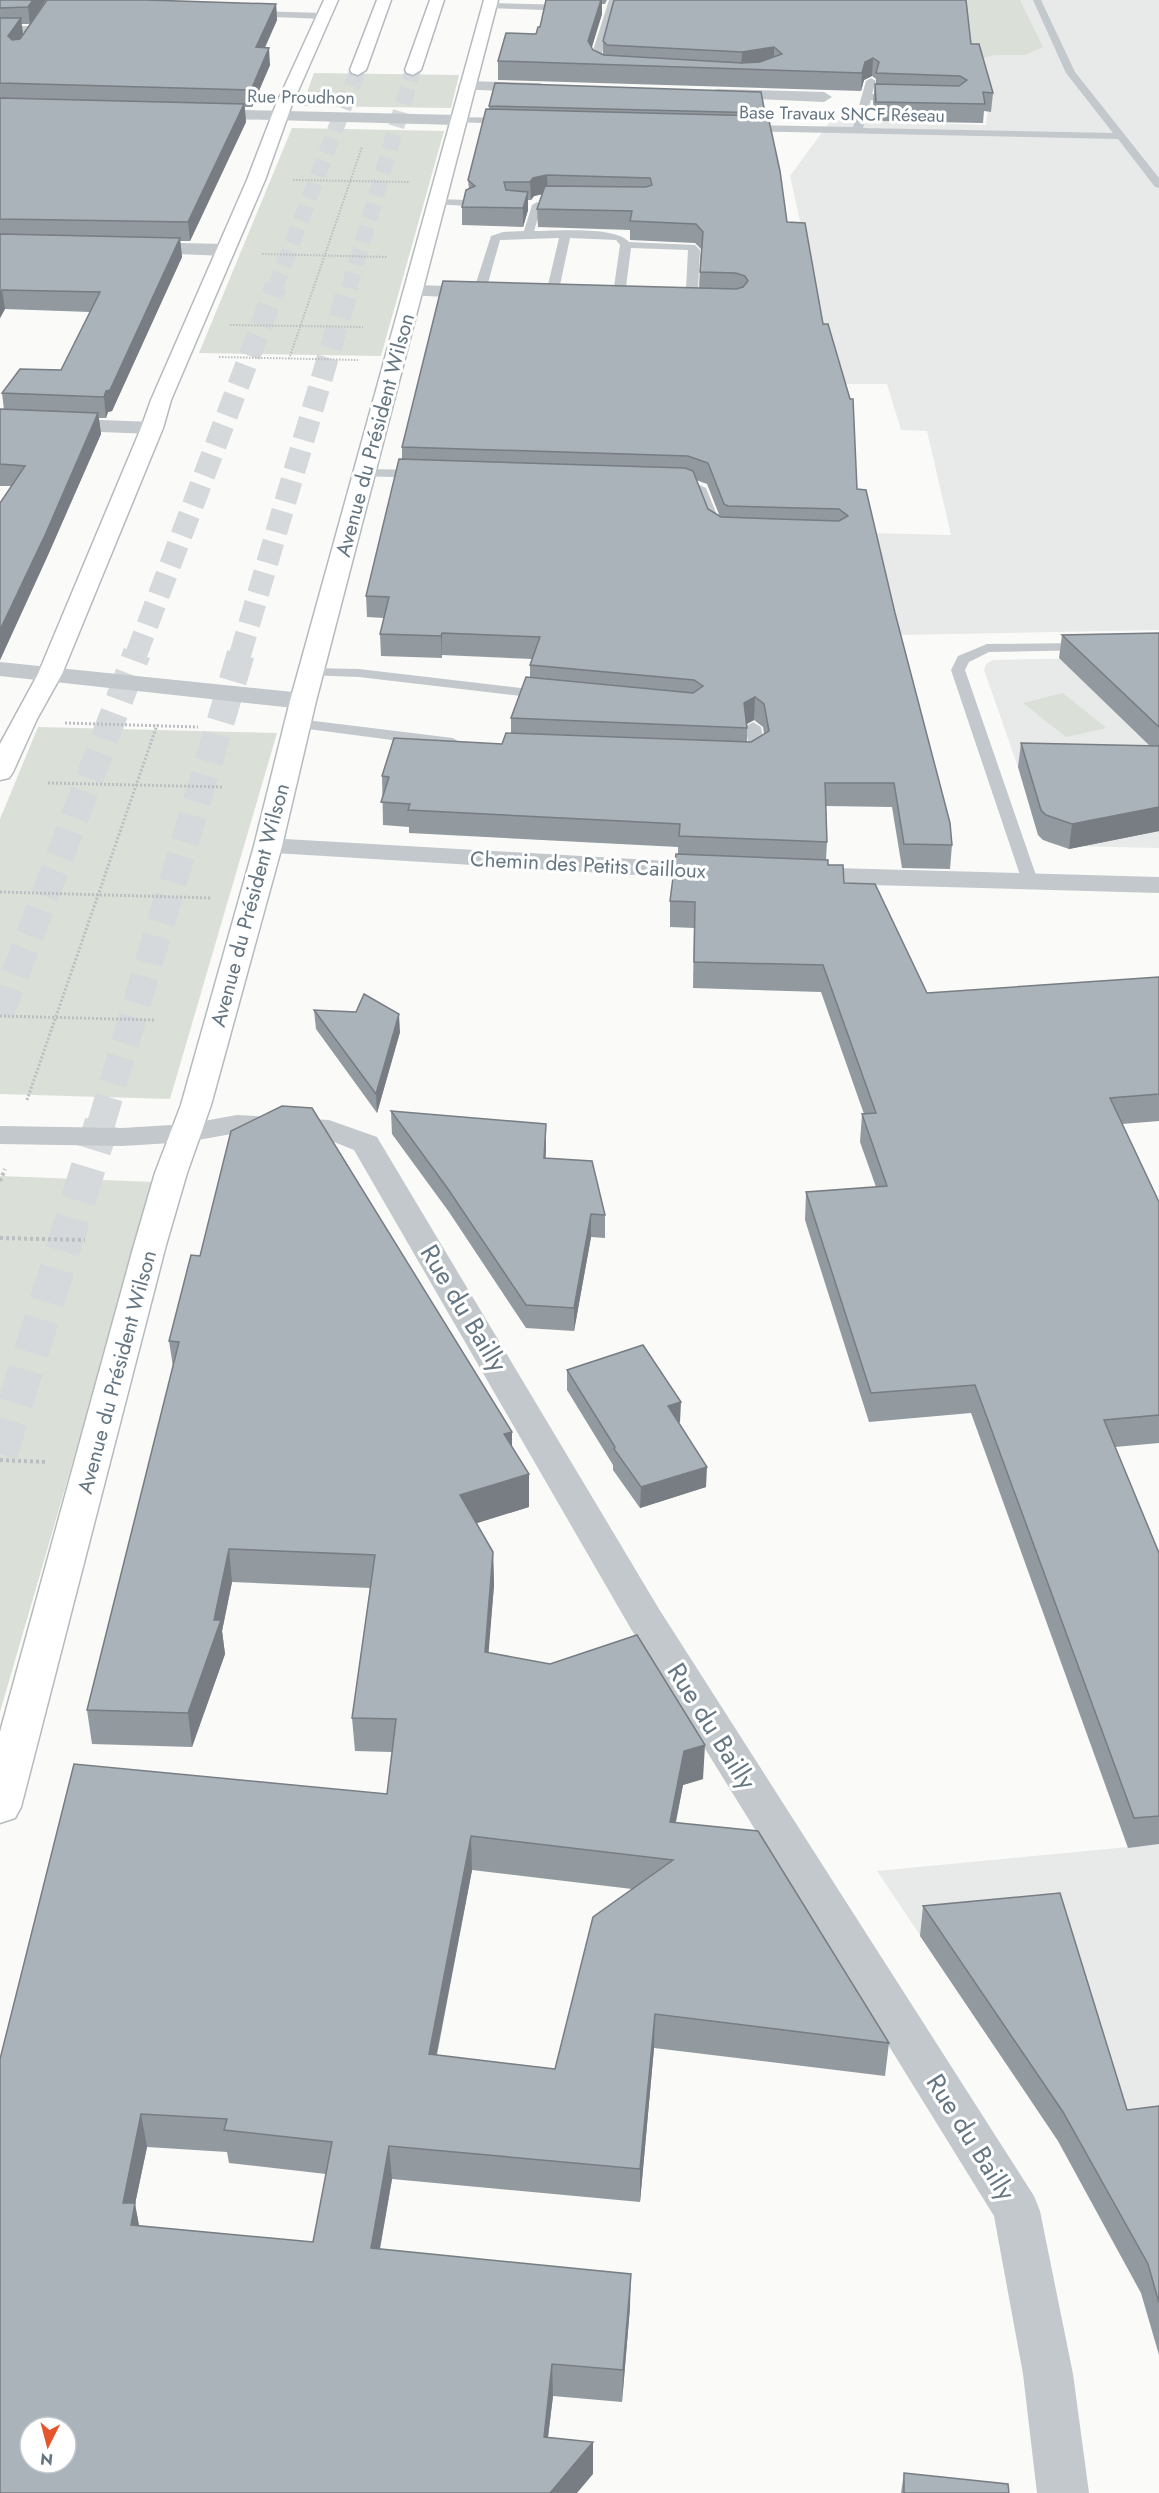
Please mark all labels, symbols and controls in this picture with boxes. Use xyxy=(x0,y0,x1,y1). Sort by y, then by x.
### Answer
street label: Rue Proudhon xyxy=(247,83,355,111)
street label: Base Travaux SNCF Réseau xyxy=(739,99,945,129)
street label: Avenue du Président Wilson xyxy=(328,310,422,560)
street label: Avenue du Président Wilson xyxy=(203,780,297,1030)
street label: Chemin des Petits Cailloux xyxy=(469,844,707,886)
street label: Rue du Bailly xyxy=(411,1237,517,1379)
street label: Avenue du Président Wilson xyxy=(70,1247,164,1497)
street label: Rue du Bailly xyxy=(658,1655,766,1797)
street label: Rue du Bailly xyxy=(917,2066,1025,2208)
north arrow xyxy=(18,2415,78,2475)
text: N xyxy=(39,2447,54,2472)

